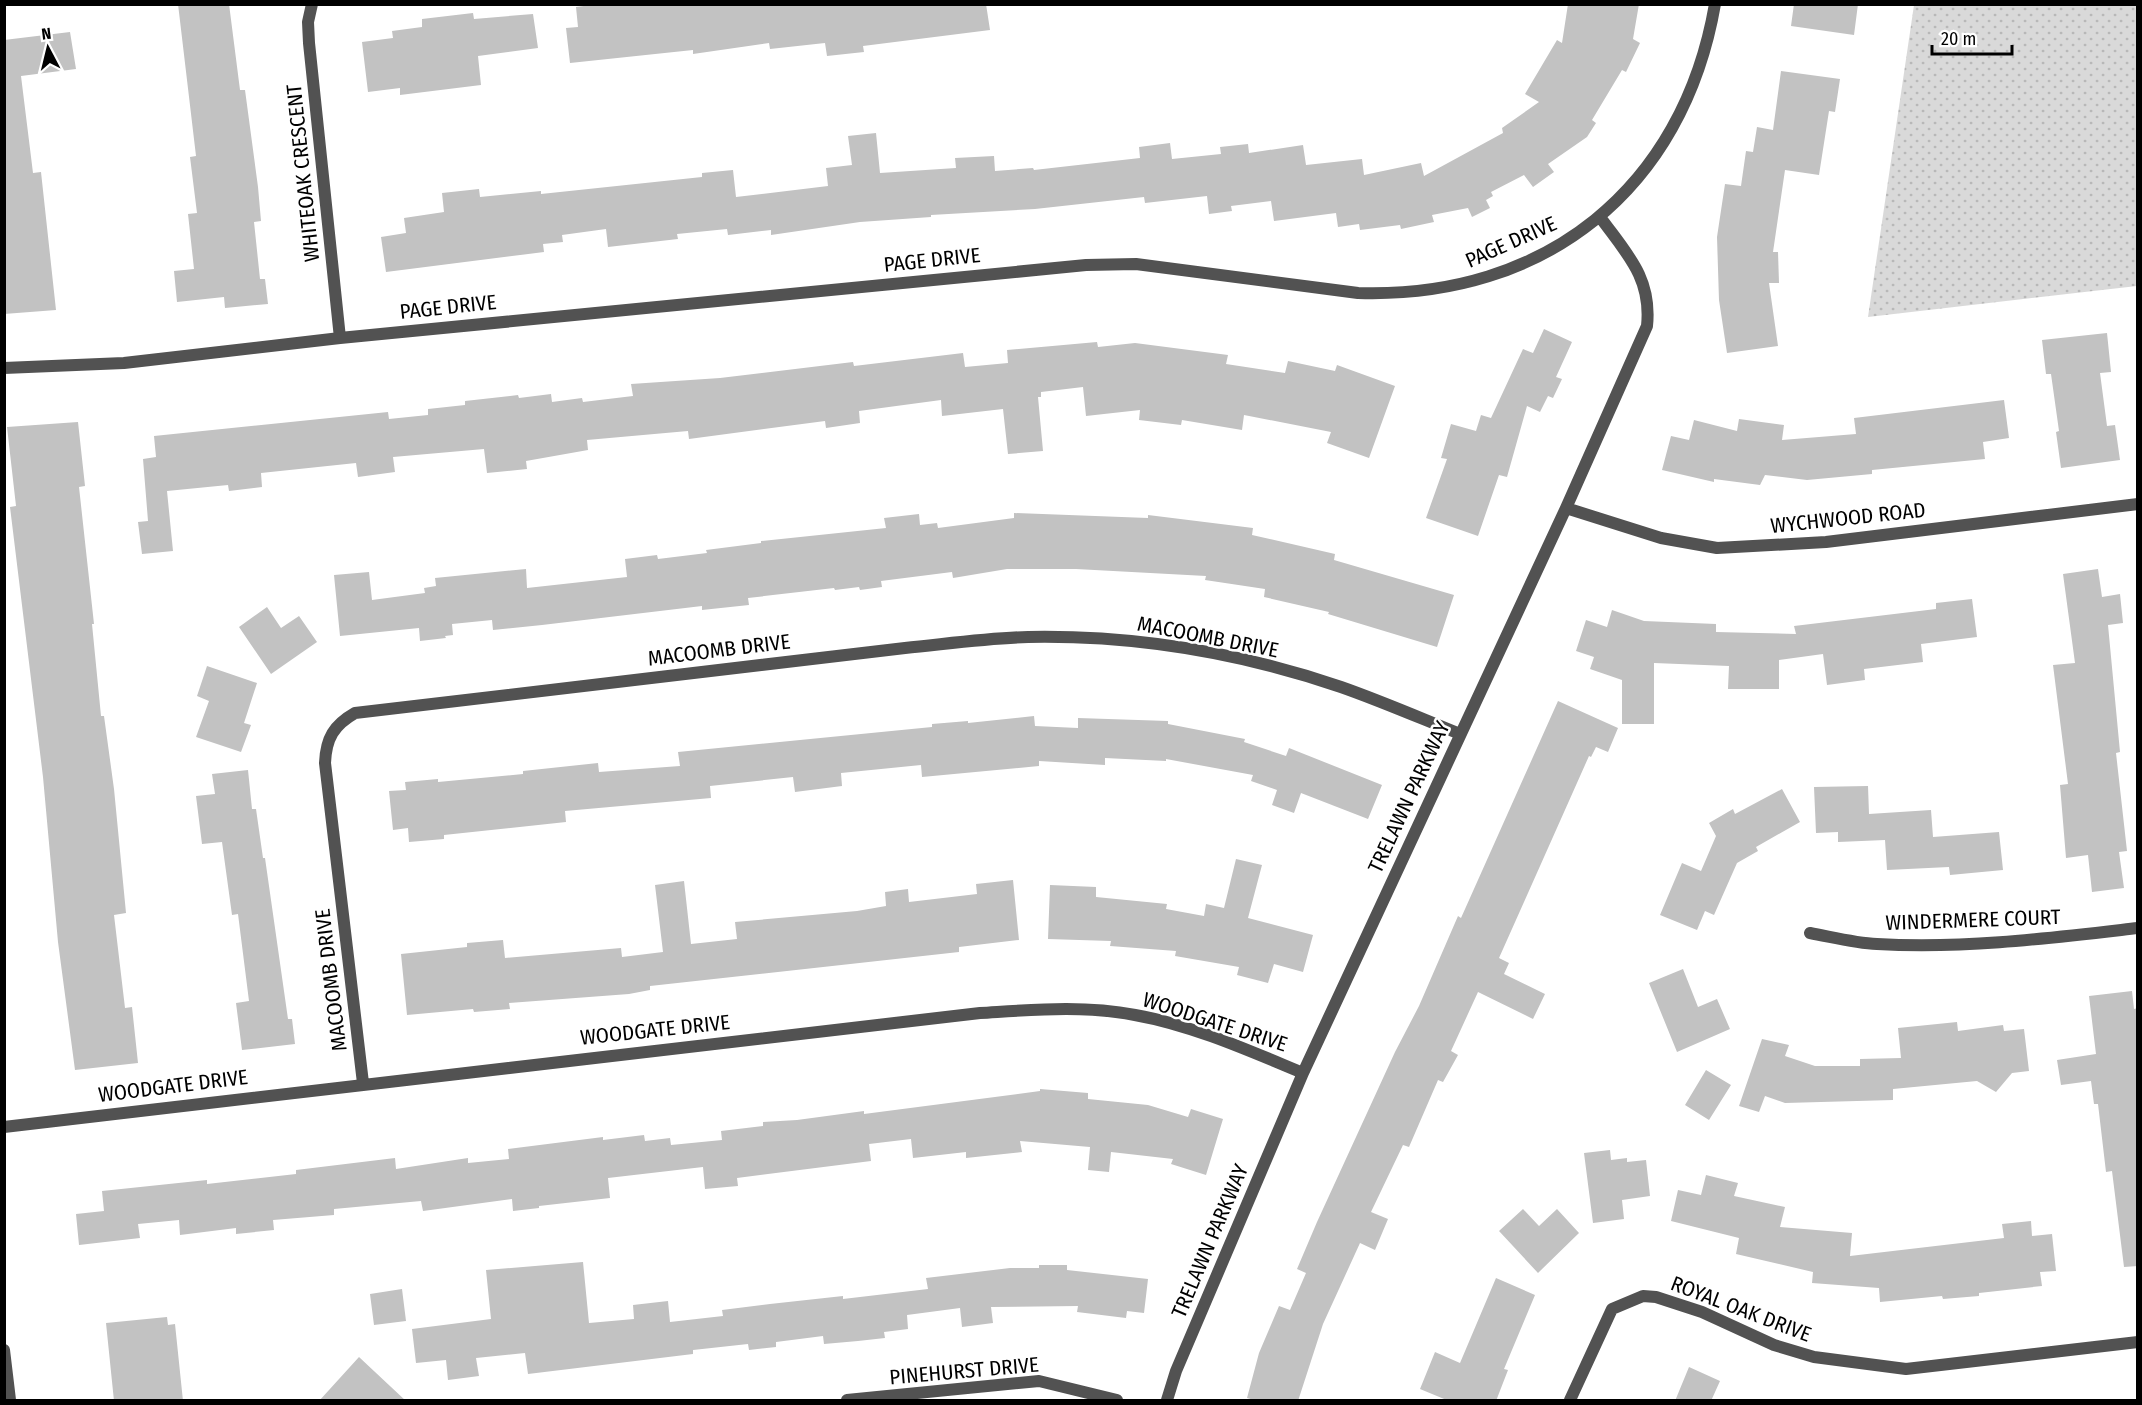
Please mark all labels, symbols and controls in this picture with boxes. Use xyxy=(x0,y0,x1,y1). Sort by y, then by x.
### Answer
north arrow xyxy=(18,18,78,78)
scale bar xyxy=(1932,18,2012,56)
text: N xyxy=(40,24,52,44)
text: 20 m xyxy=(1941,28,1976,50)
street label: WHITEOAK CRESCENT xyxy=(281,83,325,263)
street label: PAGE DRIVE xyxy=(1461,210,1561,274)
street label: PAGE DRIVE xyxy=(882,242,982,278)
street label: PAGE DRIVE xyxy=(398,289,498,325)
street label: WYCHWOOD ROAD xyxy=(1769,497,1927,539)
street label: MACOOMB DRIVE xyxy=(1135,611,1281,663)
street label: MACOOMB DRIVE xyxy=(646,628,792,672)
street label: TRELAWN PARKWAY xyxy=(1362,717,1456,877)
street label: WINDERMERE COURT xyxy=(1885,904,2061,936)
street label: MACOOMB DRIVE xyxy=(309,907,353,1053)
street label: WOODGATE DRIVE xyxy=(1139,986,1291,1058)
street label: WOODGATE DRIVE xyxy=(579,1009,731,1051)
street label: WOODGATE DRIVE xyxy=(97,1064,249,1108)
street label: TRELAWN PARKWAY xyxy=(1166,1160,1254,1322)
street label: ROYAL OAK DRIVE xyxy=(1667,1270,1815,1348)
street label: PINEHURST DRIVE xyxy=(888,1352,1040,1390)

